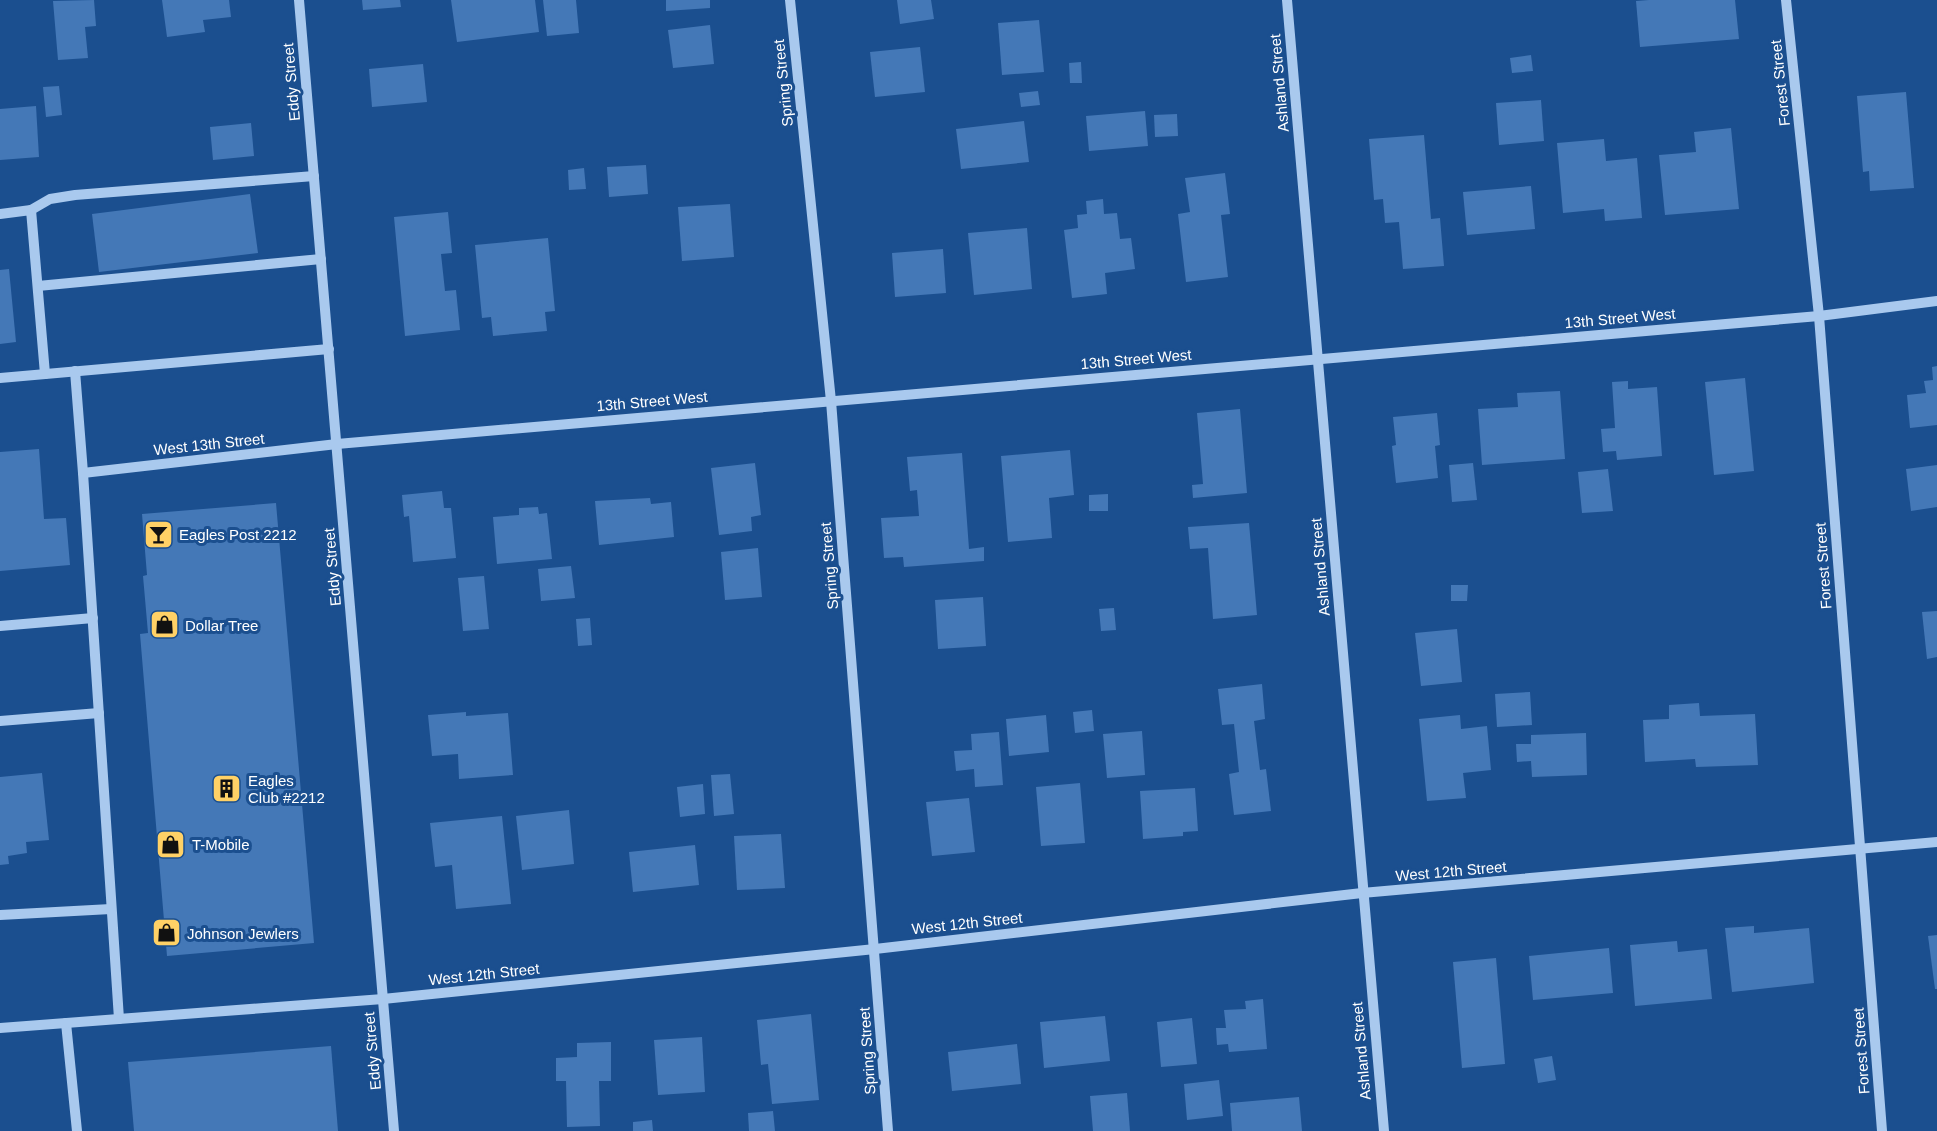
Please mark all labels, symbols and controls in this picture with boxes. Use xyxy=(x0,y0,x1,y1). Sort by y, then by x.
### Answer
street label: Ashland Street xyxy=(1266,32,1292,133)
street label: Spring Street xyxy=(770,38,796,127)
street label: Forest Street xyxy=(1767,38,1793,127)
street label: Eddy Street xyxy=(279,41,303,122)
street label: 13th Street West xyxy=(1564,305,1677,331)
street label: 13th Street West xyxy=(1080,346,1193,372)
street label: 13th Street West xyxy=(596,388,709,414)
street label: West 13th Street xyxy=(153,430,266,458)
street label: Ashland Street xyxy=(1307,516,1333,617)
bar icon: Eagles Post 2212 xyxy=(142,518,174,550)
street label: Spring Street xyxy=(817,521,841,610)
street label: Forest Street xyxy=(1811,521,1835,610)
place label: Eagles Post 2212 xyxy=(179,526,297,543)
street label: Eddy Street xyxy=(320,526,344,607)
shop icon: Dollar Tree xyxy=(148,609,180,641)
place label: Dollar Tree xyxy=(185,617,258,634)
place label: Eagles Club #2212 xyxy=(248,772,325,806)
building icon: Eagles Club #2212 xyxy=(211,773,243,805)
shop icon: T-Mobile xyxy=(155,828,187,860)
place label: T-Mobile xyxy=(192,836,250,853)
street label: West 12th Street xyxy=(1395,858,1508,884)
street label: West 12th Street xyxy=(911,909,1024,937)
shop icon: Johnson Jewlers xyxy=(150,917,182,949)
place label: Johnson Jewlers xyxy=(187,925,299,942)
street label: West 12th Street xyxy=(428,960,541,988)
street label: Ashland Street xyxy=(1348,1000,1374,1101)
street label: Spring Street xyxy=(855,1006,879,1095)
street label: Forest Street xyxy=(1849,1006,1873,1095)
street label: Eddy Street xyxy=(360,1010,384,1091)

